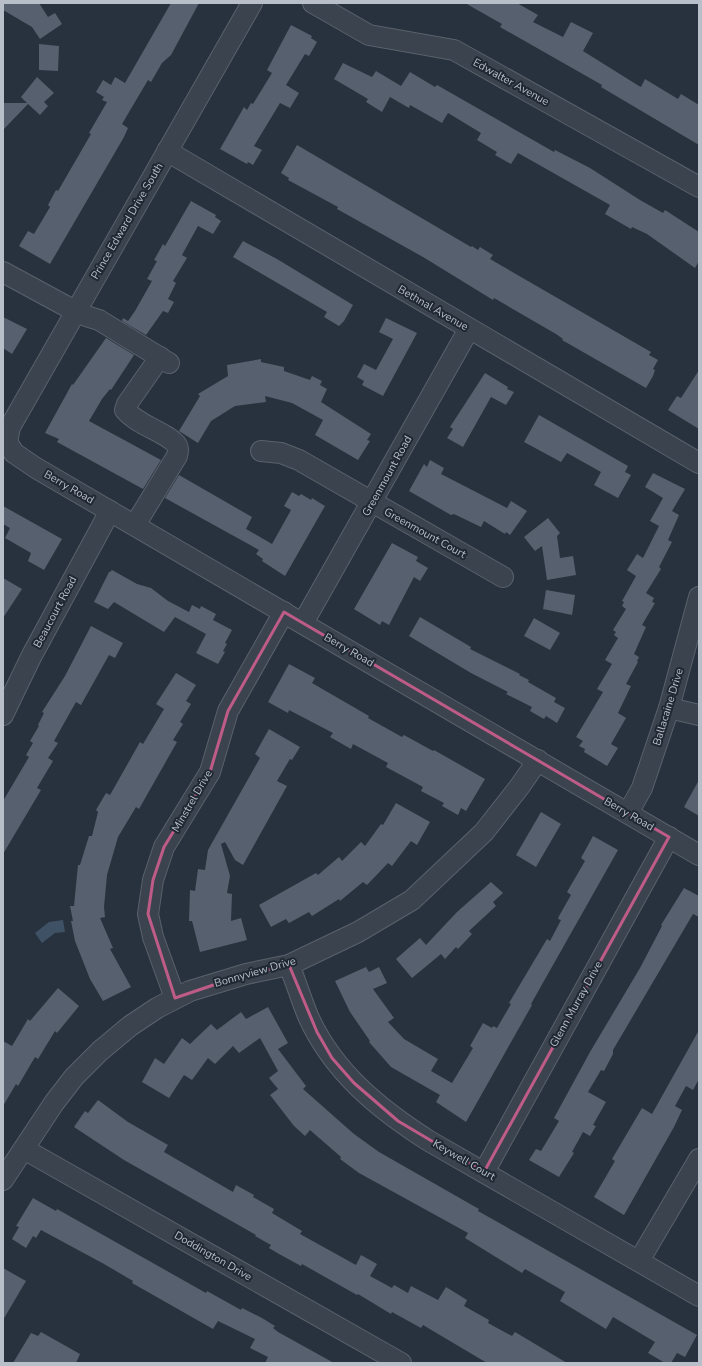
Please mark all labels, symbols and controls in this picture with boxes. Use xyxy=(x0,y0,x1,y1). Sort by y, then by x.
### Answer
street label: Edwalter Avenue xyxy=(470,55,552,109)
street label: Prince Edward Drive South xyxy=(87,160,167,282)
street label: Bethnal Avenue xyxy=(395,282,471,334)
street label: Greenmount Road xyxy=(359,433,415,519)
street label: Berry Road xyxy=(41,467,97,507)
street label: Greenmount Court xyxy=(381,504,469,562)
street label: Beaucourt Road xyxy=(30,574,80,650)
street label: Berry Road xyxy=(321,630,377,670)
street label: Ballacaine Drive xyxy=(649,666,687,747)
street label: Minstrel Drive xyxy=(168,767,216,835)
street label: Berry Road xyxy=(601,794,657,834)
street label: Bonnyview Drive xyxy=(213,953,298,991)
street label: Glenn Murray Drive xyxy=(546,958,606,1050)
street label: Keywell Court xyxy=(430,1136,498,1184)
street label: Doddington Drive xyxy=(171,1228,255,1284)

